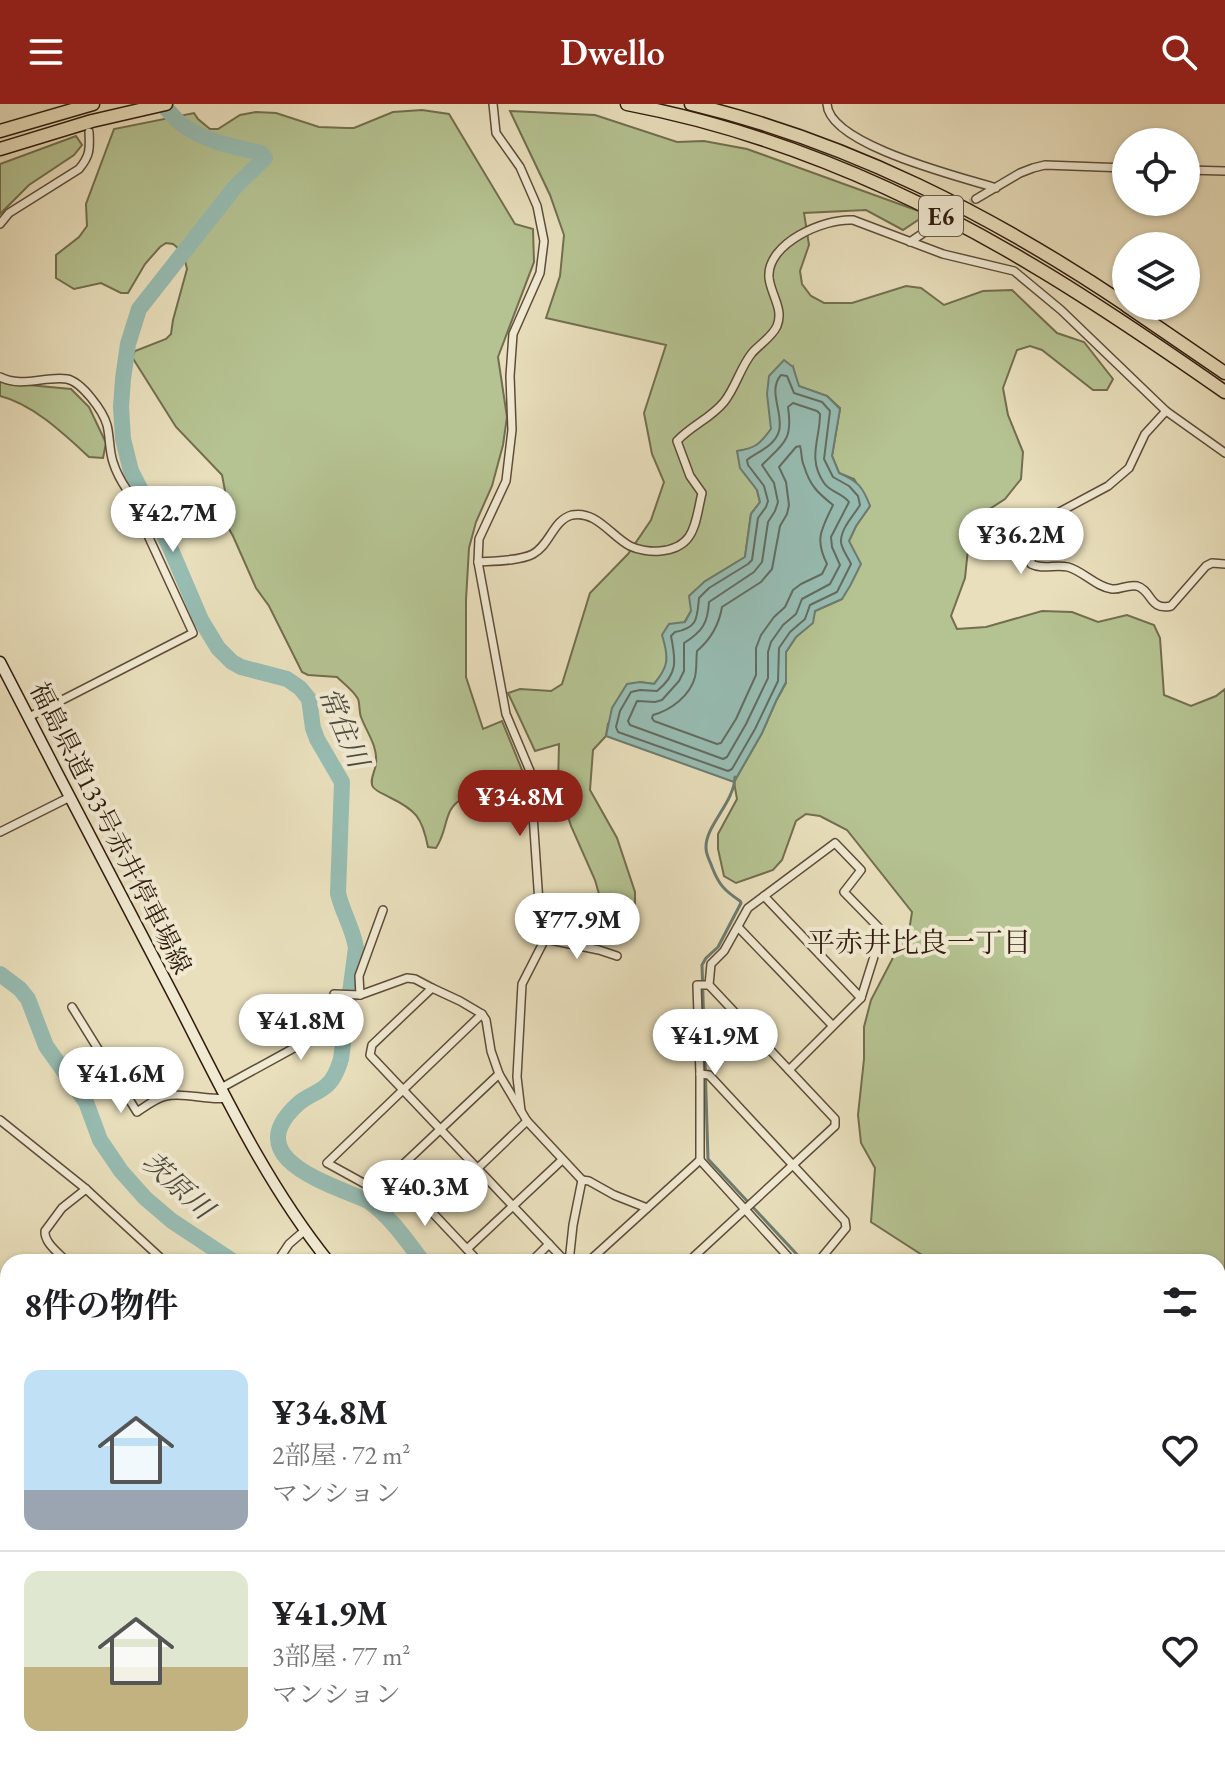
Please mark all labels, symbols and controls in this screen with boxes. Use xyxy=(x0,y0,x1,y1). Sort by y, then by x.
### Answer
text: Dwello xyxy=(560,29,665,76)
icon: menu xyxy=(24,30,68,74)
icon: search xyxy=(1157,30,1201,74)
map controls xyxy=(1112,128,1200,320)
button: locate xyxy=(1112,128,1200,216)
road number: E6 xyxy=(919,196,963,236)
button: layers xyxy=(1112,232,1200,320)
pin: ¥42.7M xyxy=(108,486,238,554)
text: ¥42.7M xyxy=(129,495,217,529)
pin: ¥36.2M xyxy=(956,508,1086,576)
text: ¥36.2M xyxy=(977,517,1065,551)
street label: 福島県道133号赤井停車場線 xyxy=(22,676,200,980)
water label: 常住川 xyxy=(311,681,378,775)
pin: ¥34.8M xyxy=(455,770,585,838)
text: ¥34.8M xyxy=(476,779,564,813)
pin: ¥77.9M xyxy=(512,893,642,961)
text: ¥77.9M xyxy=(533,902,621,936)
district label: 平赤井比良一丁目 xyxy=(807,924,1031,960)
pin: ¥41.8M xyxy=(236,994,366,1062)
text: ¥41.8M xyxy=(257,1003,345,1037)
pin: ¥41.9M xyxy=(650,1009,780,1077)
text: ¥41.9M xyxy=(671,1018,759,1052)
pin: ¥41.6M xyxy=(56,1047,186,1115)
text: ¥41.6M xyxy=(77,1056,165,1090)
water label: 茨原川 xyxy=(135,1144,223,1228)
pin: ¥40.3M xyxy=(360,1160,490,1228)
text: ¥40.3M xyxy=(381,1169,469,1203)
icon: filters xyxy=(1158,1280,1202,1324)
text: 8件の物件 xyxy=(24,1283,178,1327)
text: ¥34.8M xyxy=(272,1390,388,1434)
icon: home xyxy=(88,1402,184,1498)
icon: heart xyxy=(1158,1428,1202,1472)
text: 2部屋 · 72 m² xyxy=(272,1438,410,1472)
text: マンション xyxy=(272,1476,401,1510)
text: ¥41.9M xyxy=(272,1591,388,1635)
icon: home xyxy=(88,1603,184,1699)
icon: heart xyxy=(1158,1629,1202,1673)
text: 3部屋 · 77 m² xyxy=(272,1639,410,1673)
text: マンション xyxy=(272,1677,401,1711)

